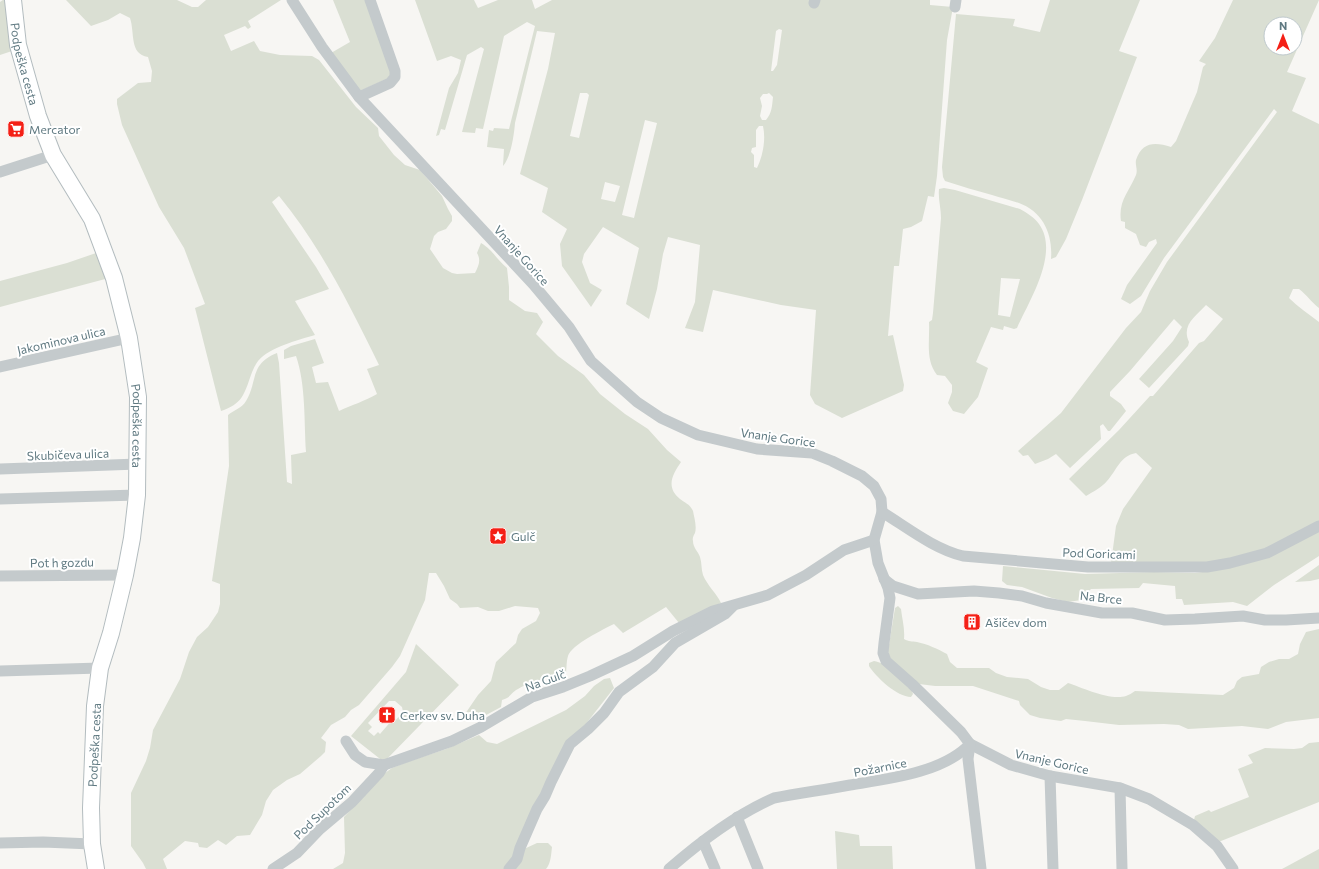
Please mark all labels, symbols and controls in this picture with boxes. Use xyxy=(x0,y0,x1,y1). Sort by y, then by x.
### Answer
north arrow xyxy=(1263,16,1303,56)
text: N xyxy=(1279,19,1287,32)
street label: Podpeška cesta xyxy=(9,22,42,106)
supermarket icon: Mercator xyxy=(6,119,26,139)
place label: Mercator xyxy=(29,122,81,136)
street label: Vnanje Gorice xyxy=(492,222,552,288)
street label: Jakominova ulica xyxy=(15,323,107,358)
street label: Podpeška cesta xyxy=(129,383,145,468)
street label: Vnanje Gorice xyxy=(740,425,816,449)
street label: Skubičeva ulica xyxy=(27,446,109,462)
place icon: Gulč xyxy=(488,526,508,546)
place label: Gulč xyxy=(511,529,536,543)
street label: Pod Goricami xyxy=(1062,545,1136,561)
street label: Pot h gozdu xyxy=(30,554,94,570)
street label: Na Brce xyxy=(1079,588,1123,606)
building icon: Ašičev dom xyxy=(962,612,982,632)
place label: Ašičev dom xyxy=(985,615,1047,629)
street label: Na Gulč xyxy=(523,666,567,694)
street label: Podpeška cesta xyxy=(85,703,103,787)
church icon: Cerkev sv. Duha xyxy=(377,705,397,725)
place label: Cerkev sv. Duha xyxy=(400,708,485,722)
street label: Vnanje Gorice xyxy=(1014,746,1090,776)
street label: Požarnice xyxy=(852,755,908,779)
street label: Pod Supotom xyxy=(290,780,354,842)

